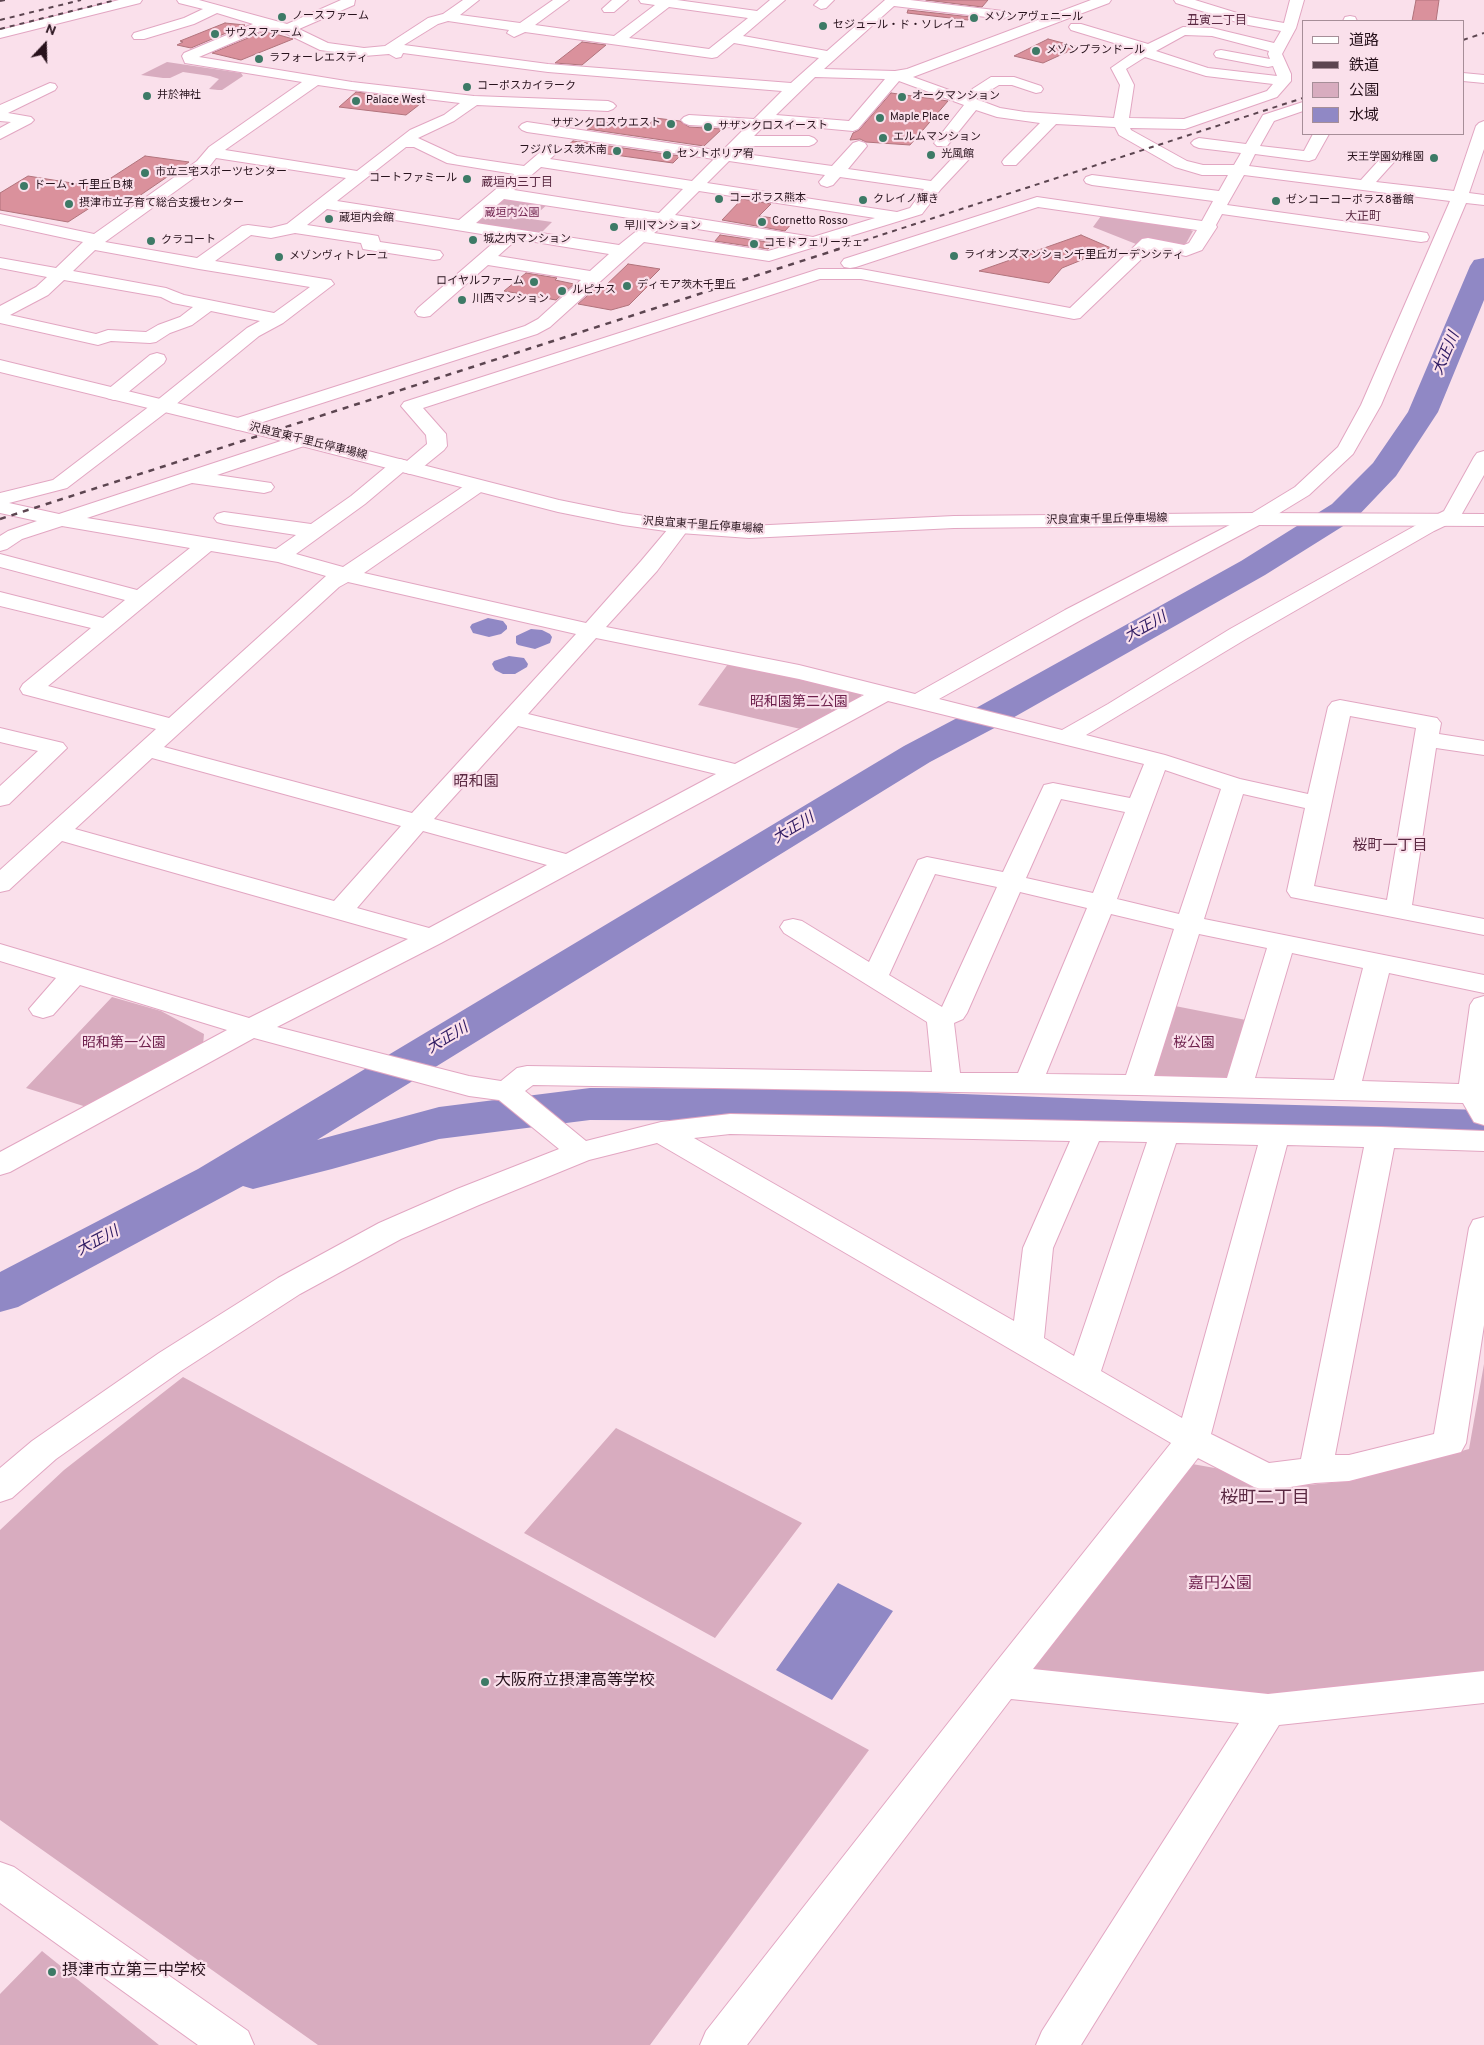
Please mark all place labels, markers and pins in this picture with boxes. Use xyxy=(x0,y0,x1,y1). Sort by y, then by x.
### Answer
place label: ノースファーム xyxy=(292,10,369,24)
marker: ノースファーム xyxy=(276,11,288,23)
place label: メゾンアヴェニール xyxy=(984,11,1083,25)
marker: メゾンアヴェニール xyxy=(968,12,980,24)
place label: セジュール・ド・ソレイユ xyxy=(833,19,965,33)
marker: セジュール・ド・ソレイユ xyxy=(817,20,829,32)
place label: サウスファーム xyxy=(225,27,302,41)
marker: サウスファーム xyxy=(209,28,221,40)
place label: メゾンプランドール xyxy=(1046,44,1145,58)
marker: メゾンプランドール xyxy=(1030,45,1042,57)
place label: ラフォーレエスティ xyxy=(269,52,368,66)
marker: ラフォーレエスティ xyxy=(253,53,265,65)
place label: コーポスカイラーク xyxy=(477,80,576,94)
marker: コーポスカイラーク xyxy=(461,81,473,93)
place label: 井於神社 xyxy=(157,89,201,103)
marker: 井於神社 xyxy=(141,90,153,102)
place label: オークマンション xyxy=(912,90,1000,104)
marker: オークマンション xyxy=(896,91,908,103)
place label: Palace West xyxy=(366,94,425,108)
marker: Palace West xyxy=(350,95,362,107)
place label: Maple Place xyxy=(890,111,949,125)
marker: Maple Place xyxy=(874,112,886,124)
place label: サザンクロスウエスト xyxy=(551,117,661,131)
marker: サザンクロスウエスト xyxy=(665,118,677,130)
place label: サザンクロスイースト xyxy=(718,120,828,134)
marker: サザンクロスイースト xyxy=(702,121,714,133)
place label: エルムマンション xyxy=(893,131,981,145)
marker: エルムマンション xyxy=(877,132,889,144)
place label: フジパレス茨木南 xyxy=(519,144,607,158)
marker: フジパレス茨木南 xyxy=(611,145,623,157)
place label: セントポリア宥 xyxy=(677,148,754,162)
place label: 光風館 xyxy=(941,148,974,162)
marker: セントポリア宥 xyxy=(661,149,673,161)
marker: 光風館 xyxy=(925,149,937,161)
place label: 天王学園幼稚園 xyxy=(1347,151,1424,165)
marker: 天王学園幼稚園 xyxy=(1428,152,1440,164)
place label: 市立三宅スポーツセンター xyxy=(155,166,287,180)
marker: 市立三宅スポーツセンター xyxy=(139,167,151,179)
place label: コートファミール xyxy=(369,172,457,186)
marker: コートファミール xyxy=(461,173,473,185)
place label: ドーム・千里丘Ｂ棟 xyxy=(34,179,133,193)
marker: ドーム・千里丘Ｂ棟 xyxy=(18,180,30,192)
place label: コーポラス熊本 xyxy=(729,192,806,206)
marker: コーポラス熊本 xyxy=(713,193,725,205)
place label: クレイノ輝き xyxy=(873,193,939,207)
marker: クレイノ輝き xyxy=(857,194,869,206)
place label: ゼンコーコーポラス8番館 xyxy=(1286,194,1414,208)
marker: ゼンコーコーポラス8番館 xyxy=(1270,195,1282,207)
place label: 摂津市立子育て総合支援センター xyxy=(79,197,244,211)
marker: 摂津市立子育て総合支援センター xyxy=(63,198,75,210)
place label: 蔵垣内会館 xyxy=(339,212,394,226)
marker: 蔵垣内会館 xyxy=(323,213,335,225)
place label: Cornetto Rosso xyxy=(772,215,848,229)
marker: Cornetto Rosso xyxy=(756,216,768,228)
place label: 早川マンション xyxy=(624,220,701,234)
marker: 早川マンション xyxy=(608,221,620,233)
place label: 城之内マンション xyxy=(483,233,571,247)
place label: クラコート xyxy=(161,234,216,248)
marker: 城之内マンション xyxy=(467,234,479,246)
marker: クラコート xyxy=(145,235,157,247)
place label: コモドフェリーチェ xyxy=(764,237,863,251)
marker: コモドフェリーチェ xyxy=(748,238,760,250)
place label: ライオンズマンション千里丘ガーデンシティ xyxy=(964,249,1184,263)
place label: メゾンヴィトレーユ xyxy=(289,250,388,264)
marker: ライオンズマンション千里丘ガーデンシティ xyxy=(948,250,960,262)
marker: メゾンヴィトレーユ xyxy=(273,251,285,263)
place label: ロイヤルファーム xyxy=(436,275,524,289)
marker: ロイヤルファーム xyxy=(528,276,540,288)
place label: ディモア茨木千里丘 xyxy=(637,279,736,293)
marker: ディモア茨木千里丘 xyxy=(621,280,633,292)
place label: ルピナス xyxy=(572,284,616,298)
marker: ルピナス xyxy=(556,285,568,297)
place label: 川西マンション xyxy=(472,293,549,307)
marker: 川西マンション xyxy=(456,294,468,306)
place label: 大阪府立摂津高等学校 xyxy=(495,1672,655,1692)
marker: 大阪府立摂津高等学校 xyxy=(479,1676,491,1688)
place label: 摂津市立第三中学校 xyxy=(62,1962,206,1982)
marker: 摂津市立第三中学校 xyxy=(46,1966,58,1978)

